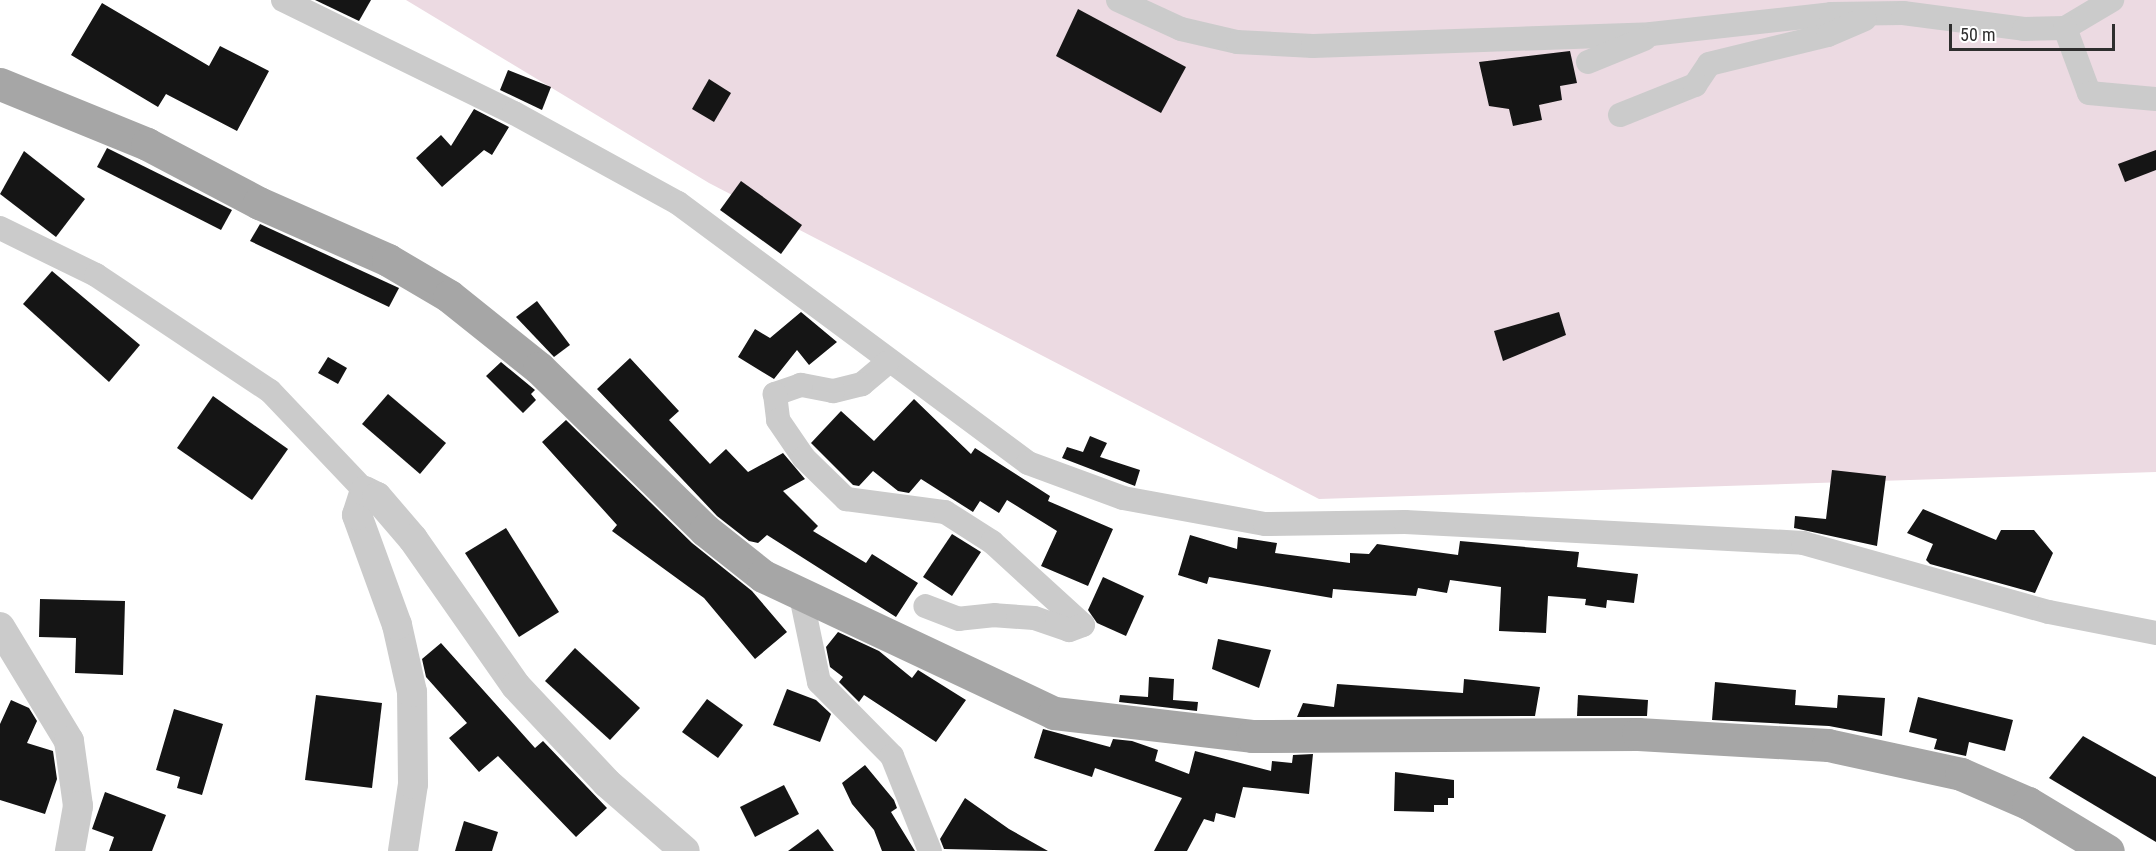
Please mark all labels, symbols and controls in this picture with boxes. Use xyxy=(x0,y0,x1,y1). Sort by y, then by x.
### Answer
scale bar xyxy=(1952,12,2118,50)
text: 50 m xyxy=(1960,24,1995,45)

